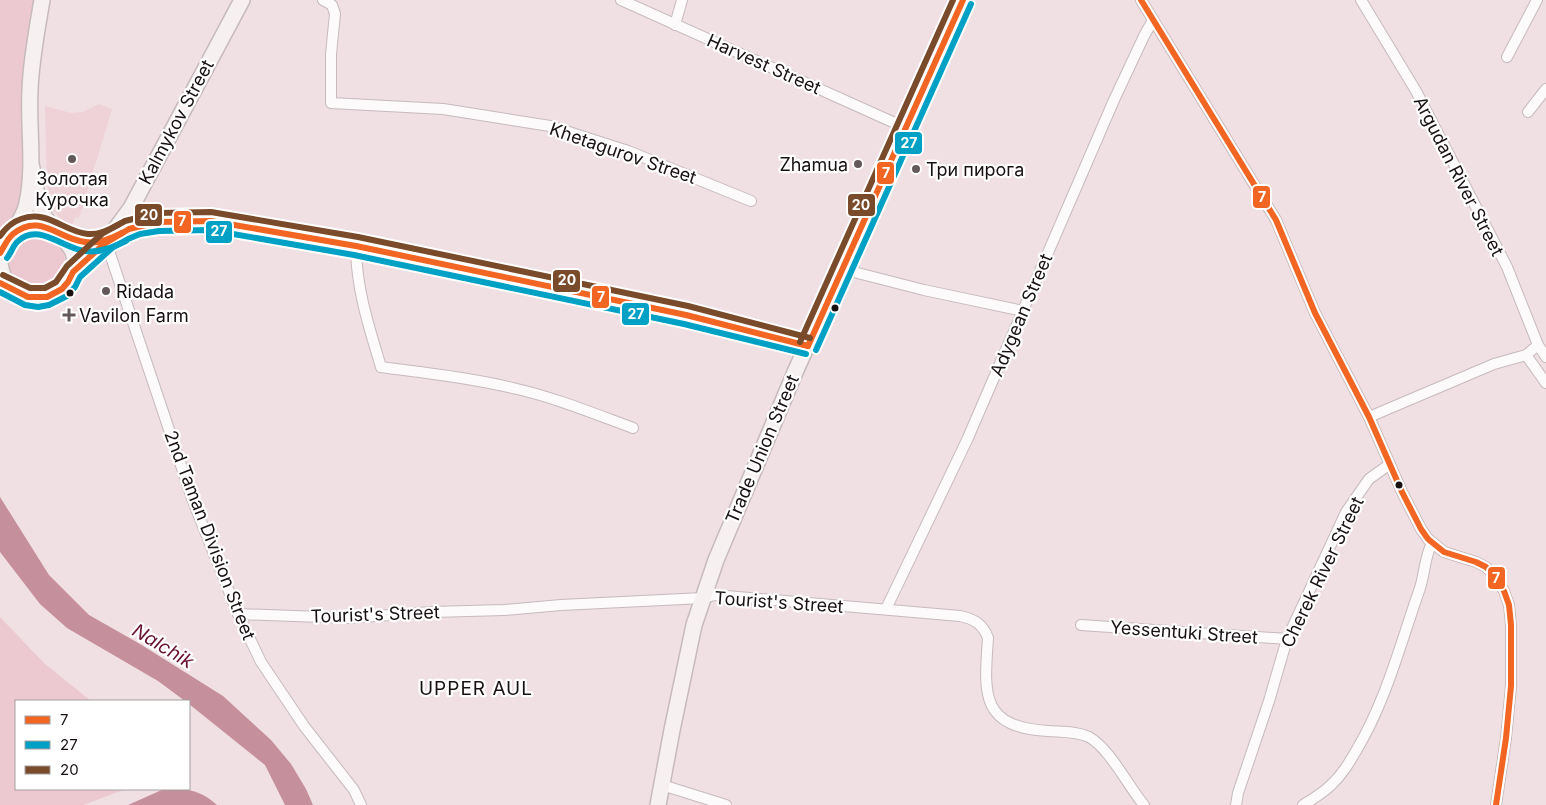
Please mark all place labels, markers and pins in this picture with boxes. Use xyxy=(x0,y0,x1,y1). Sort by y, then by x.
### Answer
marker: Золотая Курочка xyxy=(66,153,78,165)
place label: Zhamua xyxy=(779,154,848,175)
marker: Zhamua xyxy=(852,158,864,170)
place label: Три пирога xyxy=(926,159,1024,180)
marker: Три пирога xyxy=(910,163,922,175)
place label: Золотая Курочка xyxy=(35,168,109,210)
place label: Ridada xyxy=(116,281,174,302)
marker: Ridada xyxy=(100,285,112,297)
unlabelled marker xyxy=(65,288,75,298)
unlabelled marker xyxy=(830,303,840,313)
place label: Vavilon Farm xyxy=(79,305,189,326)
marker: Vavilon Farm xyxy=(63,309,75,321)
unlabelled marker xyxy=(1394,480,1404,490)

